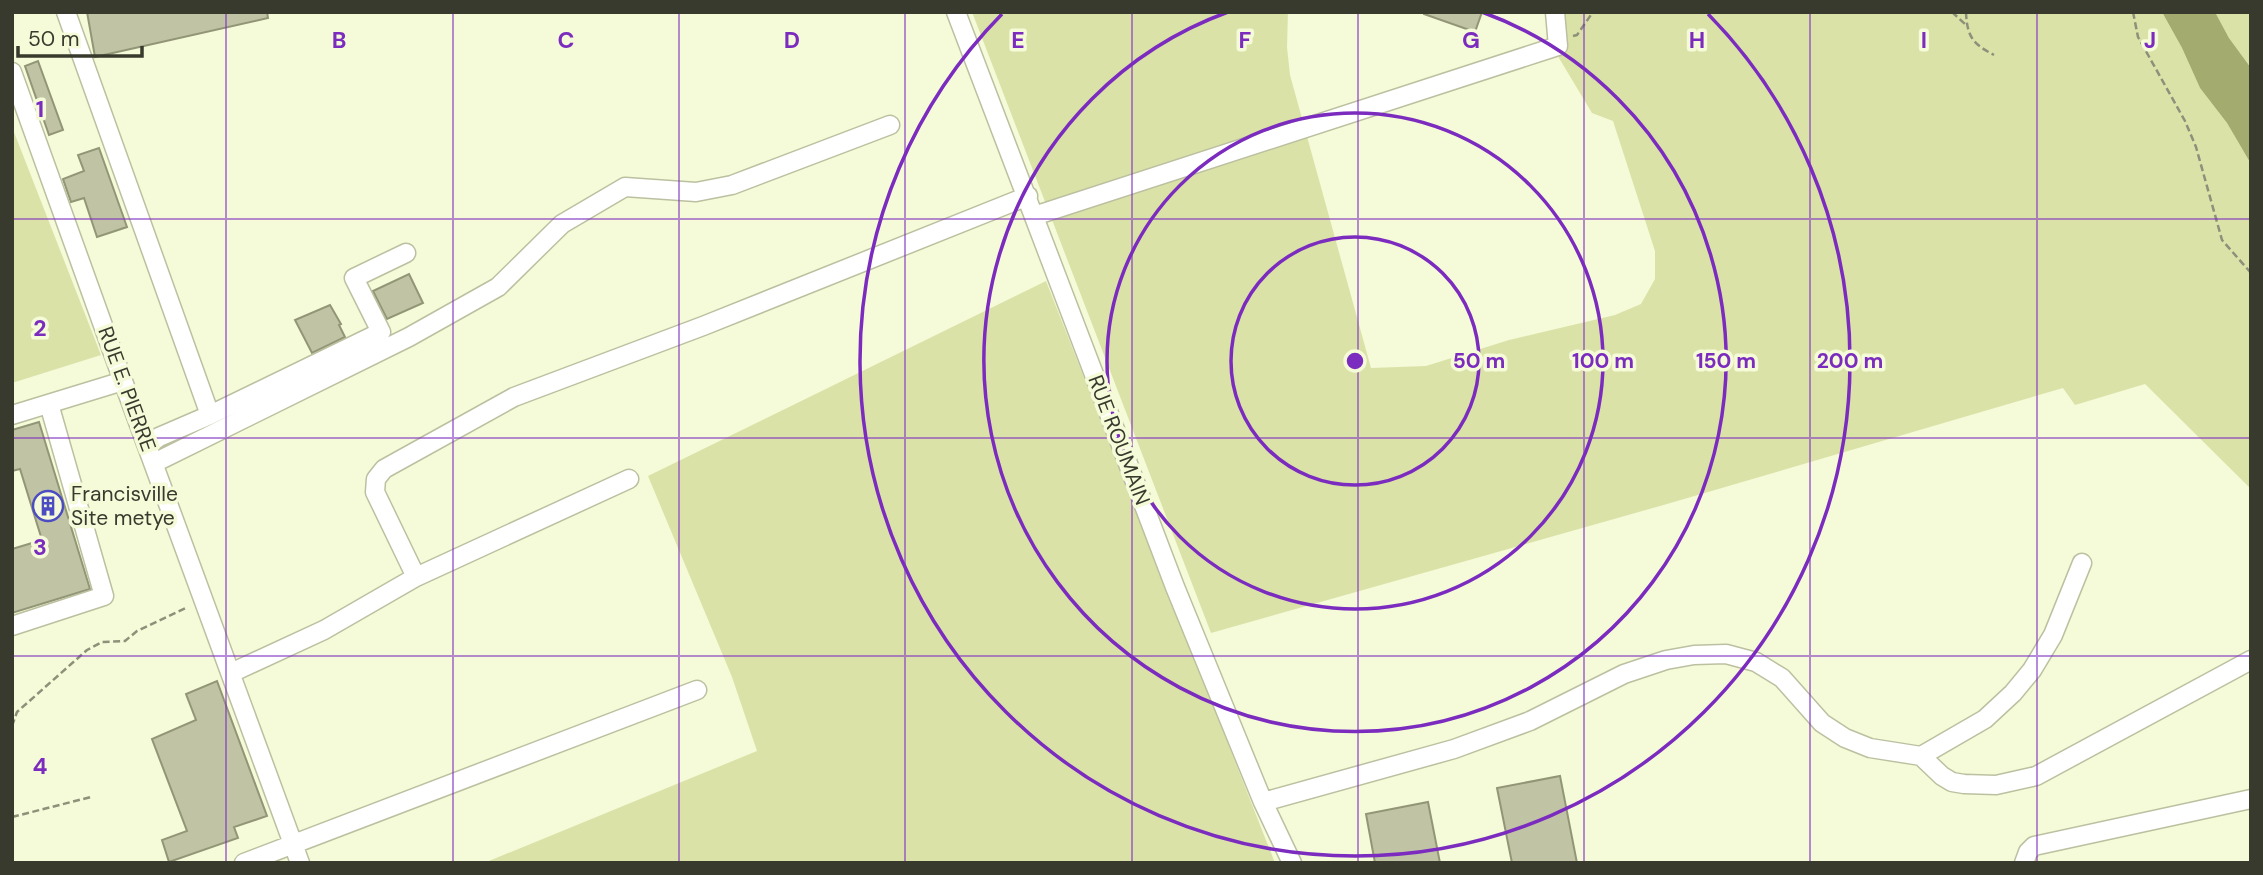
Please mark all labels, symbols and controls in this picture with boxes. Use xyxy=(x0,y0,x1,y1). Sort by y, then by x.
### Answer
scale bar xyxy=(18,14,142,58)
text: 50 m xyxy=(28,25,79,53)
text: B xyxy=(332,25,346,55)
text: C xyxy=(558,25,574,55)
text: D xyxy=(784,25,800,55)
text: E xyxy=(1011,25,1025,55)
text: F xyxy=(1239,25,1252,55)
text: G xyxy=(1462,25,1480,55)
text: H xyxy=(1689,25,1705,55)
text: I xyxy=(1921,25,1927,55)
text: J xyxy=(2144,25,2156,55)
text: 1 xyxy=(36,94,44,124)
text: 2 xyxy=(33,313,47,343)
street label: RUE E. PIERRE xyxy=(91,323,163,455)
text: 50 m xyxy=(1453,347,1505,375)
text: 100 m xyxy=(1572,347,1634,375)
text: 150 m xyxy=(1696,347,1756,375)
text: 200 m xyxy=(1817,347,1883,375)
centre of rings xyxy=(1343,349,1367,373)
street label: RUE ROUMAIN xyxy=(1081,371,1157,509)
place label: Francisville Site metye xyxy=(71,480,178,532)
building icon: Francisville Site metye xyxy=(31,489,65,523)
text: 3 xyxy=(33,532,47,562)
text: 4 xyxy=(33,751,48,781)

